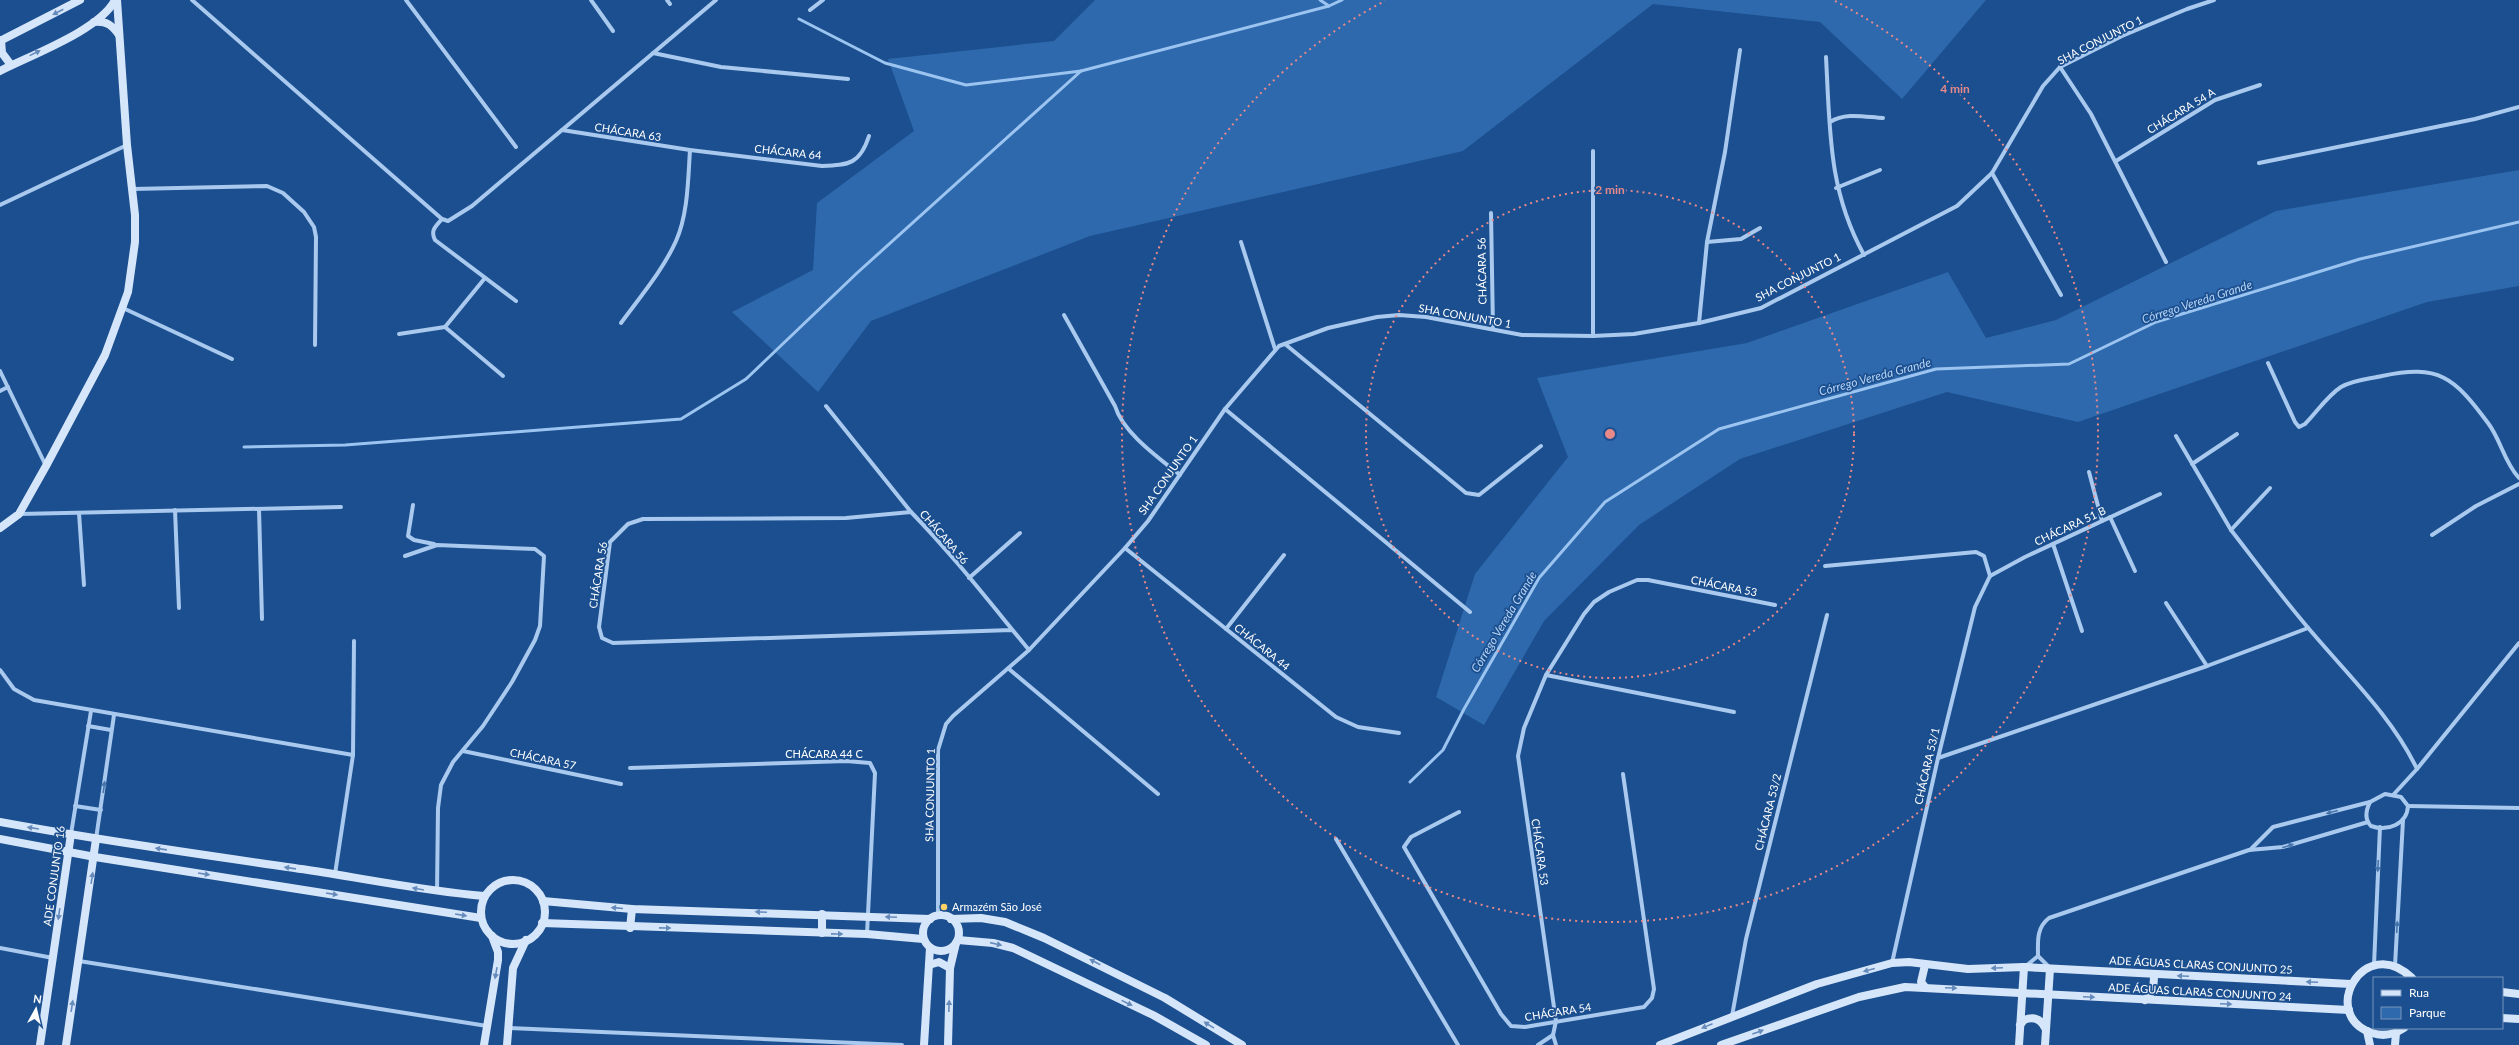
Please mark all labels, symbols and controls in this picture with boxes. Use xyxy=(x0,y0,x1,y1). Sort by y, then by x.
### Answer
one-way arrow xyxy=(52,9,63,15)
street label: SHA CONJUNTO 1 xyxy=(2055,12,2145,67)
one-way arrow xyxy=(29,50,41,57)
text: 4 min xyxy=(1940,81,1970,96)
street label: CHÁCARA 54 A xyxy=(2144,85,2218,136)
street label: CHÁCARA 63 xyxy=(594,120,662,143)
street label: CHÁCARA 64 xyxy=(754,142,823,162)
text: 2 min xyxy=(1595,182,1625,197)
street label: CHÁCARA 56 xyxy=(1474,237,1489,305)
street label: SHA CONJUNTO 1 xyxy=(1753,249,1843,304)
water label: Córrego Vereda Grande xyxy=(2140,276,2254,326)
street label: SHA CONJUNTO 1 xyxy=(1418,301,1512,330)
water label: Córrego Vereda Grande xyxy=(1817,354,1933,399)
centre of rings xyxy=(1603,427,1617,441)
street label: SHA CONJUNTO 1 xyxy=(1135,433,1200,517)
street label: CHÁCARA 51 B xyxy=(2032,503,2108,548)
street label: CHÁCARA 56 xyxy=(917,507,971,566)
street label: CHÁCARA 56 xyxy=(586,541,609,609)
water label: Córrego Vereda Grande xyxy=(1467,568,1540,675)
street label: CHÁCARA 53 xyxy=(1690,573,1758,598)
street label: CHÁCARA 44 xyxy=(1232,620,1293,673)
street label: CHÁCARA 53/1 xyxy=(1911,726,1942,806)
street label: CHÁCARA 57 xyxy=(509,745,577,772)
street label: CHÁCARA 44 C xyxy=(785,747,863,760)
street label: SHA CONJUNTO 1 xyxy=(922,748,937,842)
street label: CHÁCARA 53/2 xyxy=(1752,772,1783,852)
one-way arrow xyxy=(101,781,107,793)
one-way arrow xyxy=(2326,809,2338,815)
street label: CHÁCARA 53 xyxy=(1529,818,1552,886)
one-way arrow xyxy=(27,825,39,831)
street label: ADE CONJUNTO 16 xyxy=(40,825,67,927)
one-way arrow xyxy=(2282,843,2294,849)
one-way arrow xyxy=(155,846,167,852)
one-way arrow xyxy=(2375,860,2381,873)
one-way arrow xyxy=(284,865,296,871)
one-way arrow xyxy=(198,871,210,877)
one-way arrow xyxy=(89,872,95,884)
one-way arrow xyxy=(412,886,424,892)
one-way arrow xyxy=(326,892,338,898)
place label: Armazém São José xyxy=(952,900,1042,913)
marker: Armazém São José xyxy=(939,902,949,912)
one-way arrow xyxy=(611,904,623,911)
one-way arrow xyxy=(56,908,62,920)
one-way arrow xyxy=(754,909,767,915)
one-way arrow xyxy=(455,912,467,918)
one-way arrow xyxy=(885,913,897,920)
one-way arrow xyxy=(2394,921,2401,933)
one-way arrow xyxy=(659,925,671,932)
one-way arrow xyxy=(831,930,843,937)
one-way arrow xyxy=(990,941,1002,947)
street label: ADE ÁGUAS CLARAS CONJUNTO 25 xyxy=(2109,953,2293,976)
one-way arrow xyxy=(1089,959,1101,965)
one-way arrow xyxy=(1990,965,2003,971)
one-way arrow xyxy=(492,967,498,979)
one-way arrow xyxy=(1863,967,1875,973)
one-way arrow xyxy=(2176,973,2189,979)
legend xyxy=(2373,977,2503,1029)
one-way arrow xyxy=(2305,979,2318,985)
street label: ADE ÁGUAS CLARAS CONJUNTO 24 xyxy=(2108,980,2293,1003)
one-way arrow xyxy=(1945,985,1957,992)
text: Rua xyxy=(2409,985,2429,1000)
north arrow xyxy=(16,989,56,1029)
text: N xyxy=(32,992,43,1006)
one-way arrow xyxy=(2083,994,2095,1001)
one-way arrow xyxy=(946,999,952,1012)
one-way arrow xyxy=(69,1000,75,1013)
one-way arrow xyxy=(1121,1000,1133,1006)
street label: CHÁCARA 54 xyxy=(1524,1000,1593,1023)
one-way arrow xyxy=(2220,1001,2232,1008)
text: Parque xyxy=(2409,1005,2446,1020)
one-way arrow xyxy=(1204,1021,1214,1029)
one-way arrow xyxy=(1701,1023,1712,1029)
one-way arrow xyxy=(1752,1028,1764,1034)

